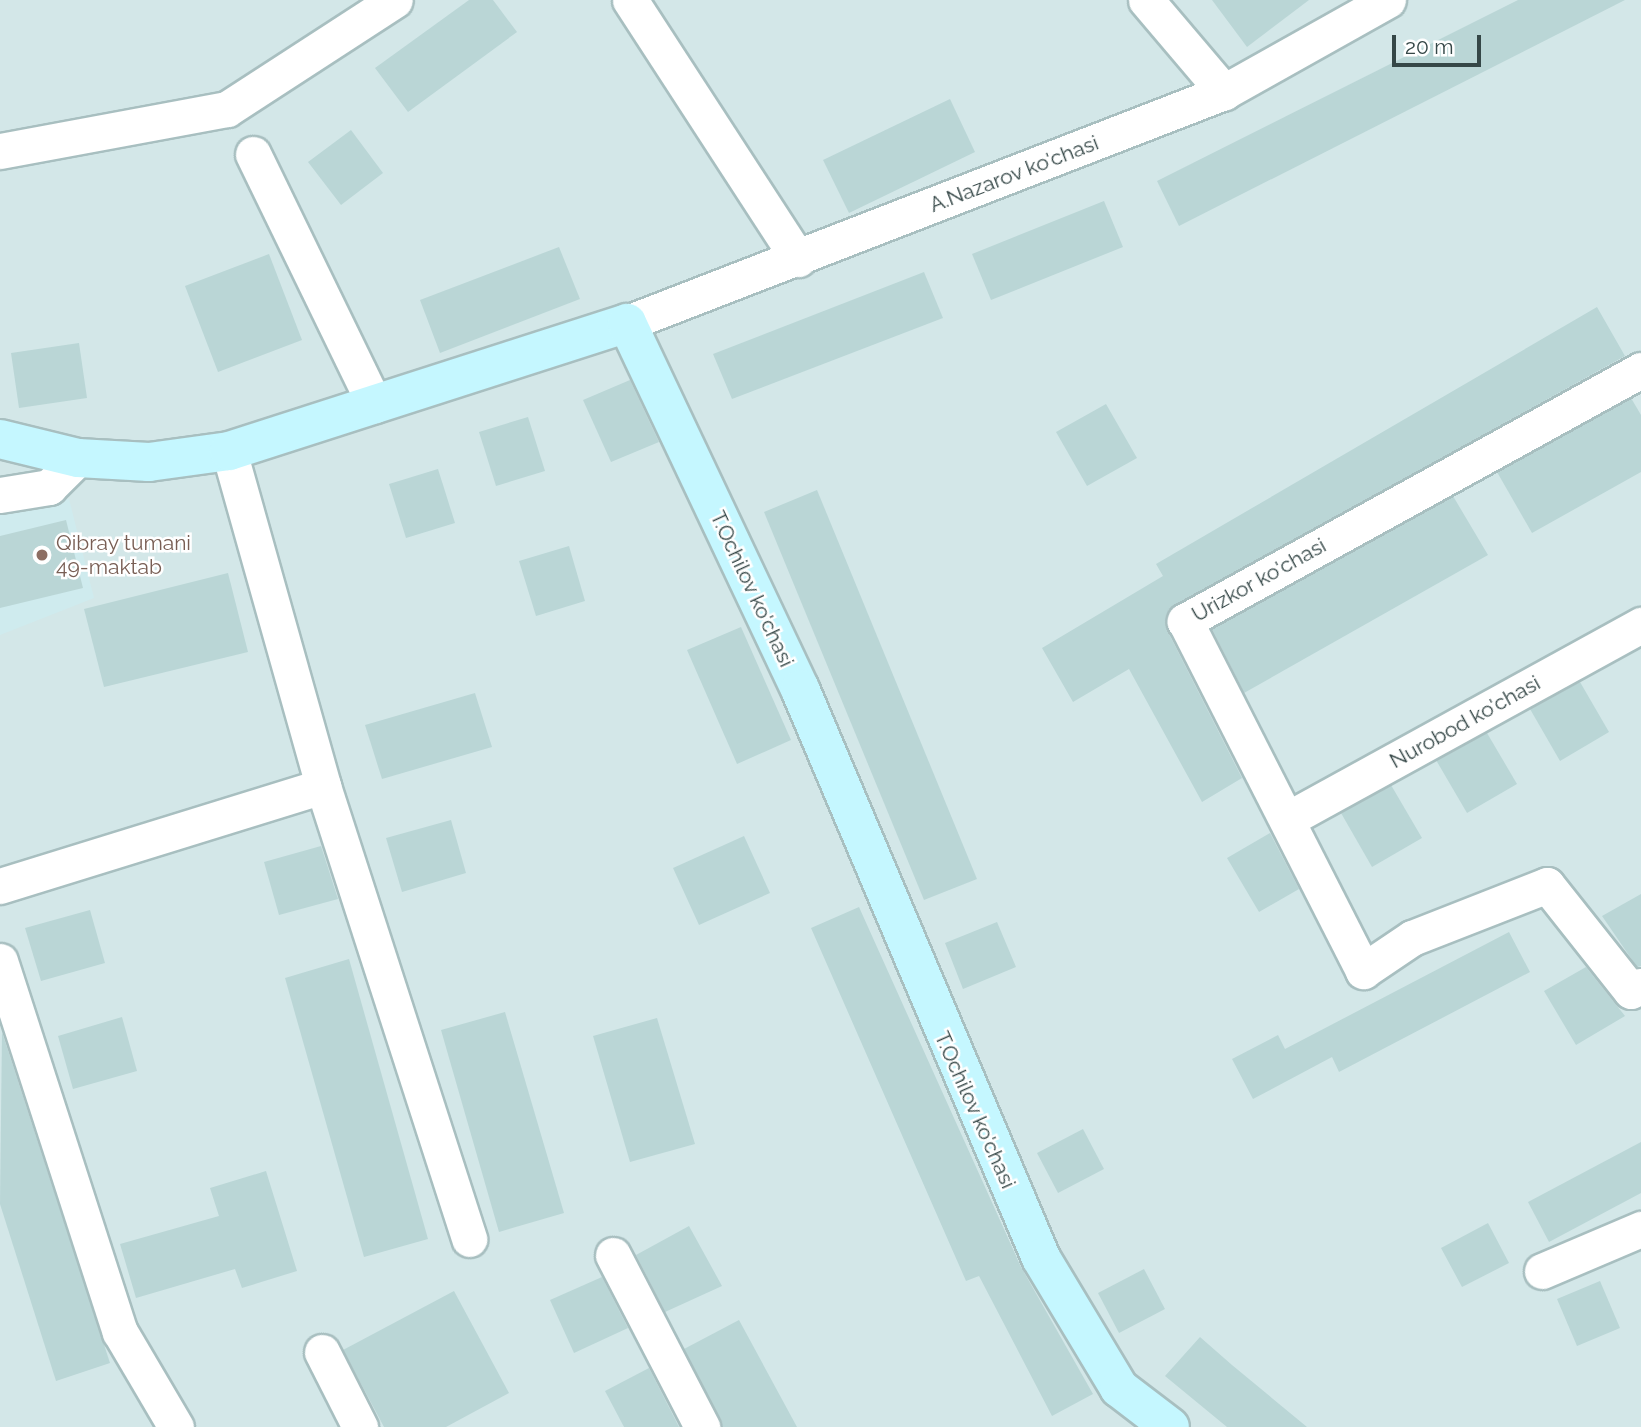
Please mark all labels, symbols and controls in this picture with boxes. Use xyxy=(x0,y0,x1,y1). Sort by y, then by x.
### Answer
scale bar xyxy=(1396,21,1485,65)
text: 20 m xyxy=(1405,34,1453,59)
street label: A.Nazarov ko'chasi xyxy=(926,130,1102,218)
street label: T.Ochilov ko'chasi xyxy=(705,507,799,671)
place label: Qibray tumani 49-maktab xyxy=(56,530,192,580)
street label: Urizkor ko'chasi xyxy=(1187,533,1331,627)
marker: Qibray tumani 49-maktab xyxy=(34,547,50,563)
street label: Nurobod ko'chasi xyxy=(1385,670,1545,774)
street label: T.Ochilov ko'chasi xyxy=(929,1027,1021,1193)

